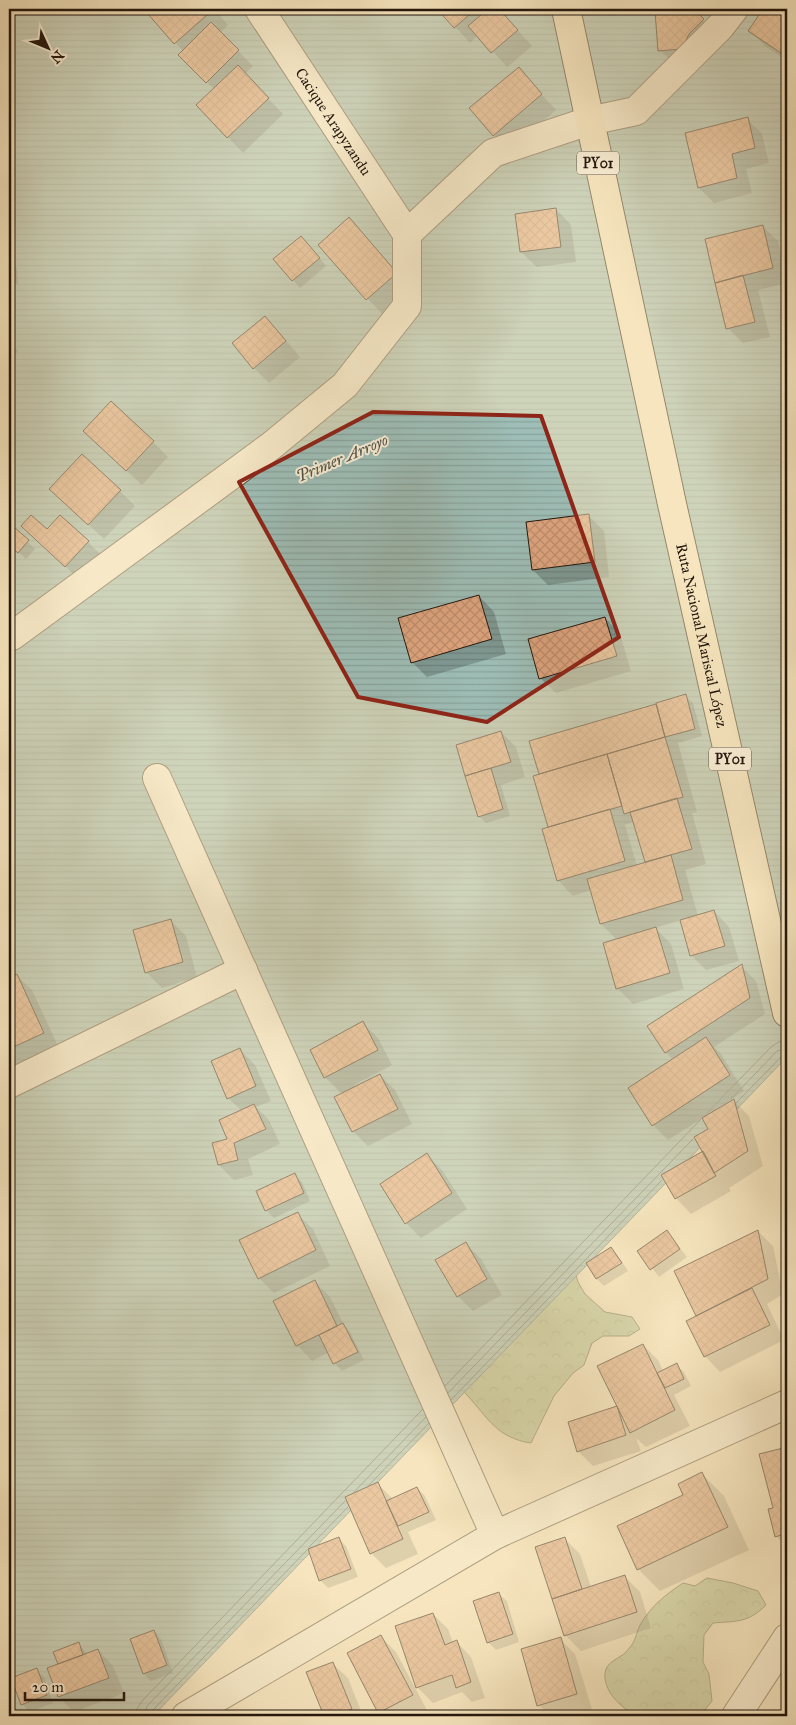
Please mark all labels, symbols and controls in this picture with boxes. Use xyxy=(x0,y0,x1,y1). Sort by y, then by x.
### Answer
north arrow xyxy=(22,22,72,72)
text: N xyxy=(47,47,67,67)
street label: Cacique Arapyzandu xyxy=(291,65,375,179)
road number: PY01 xyxy=(577,152,619,174)
water label: Primer Arroyo xyxy=(293,430,391,486)
street label: Ruta Nacional Mariscal López xyxy=(672,542,731,729)
road number: PY01 xyxy=(709,748,751,771)
scale bar xyxy=(25,1670,124,1702)
text: 20 m xyxy=(32,1678,64,1696)

